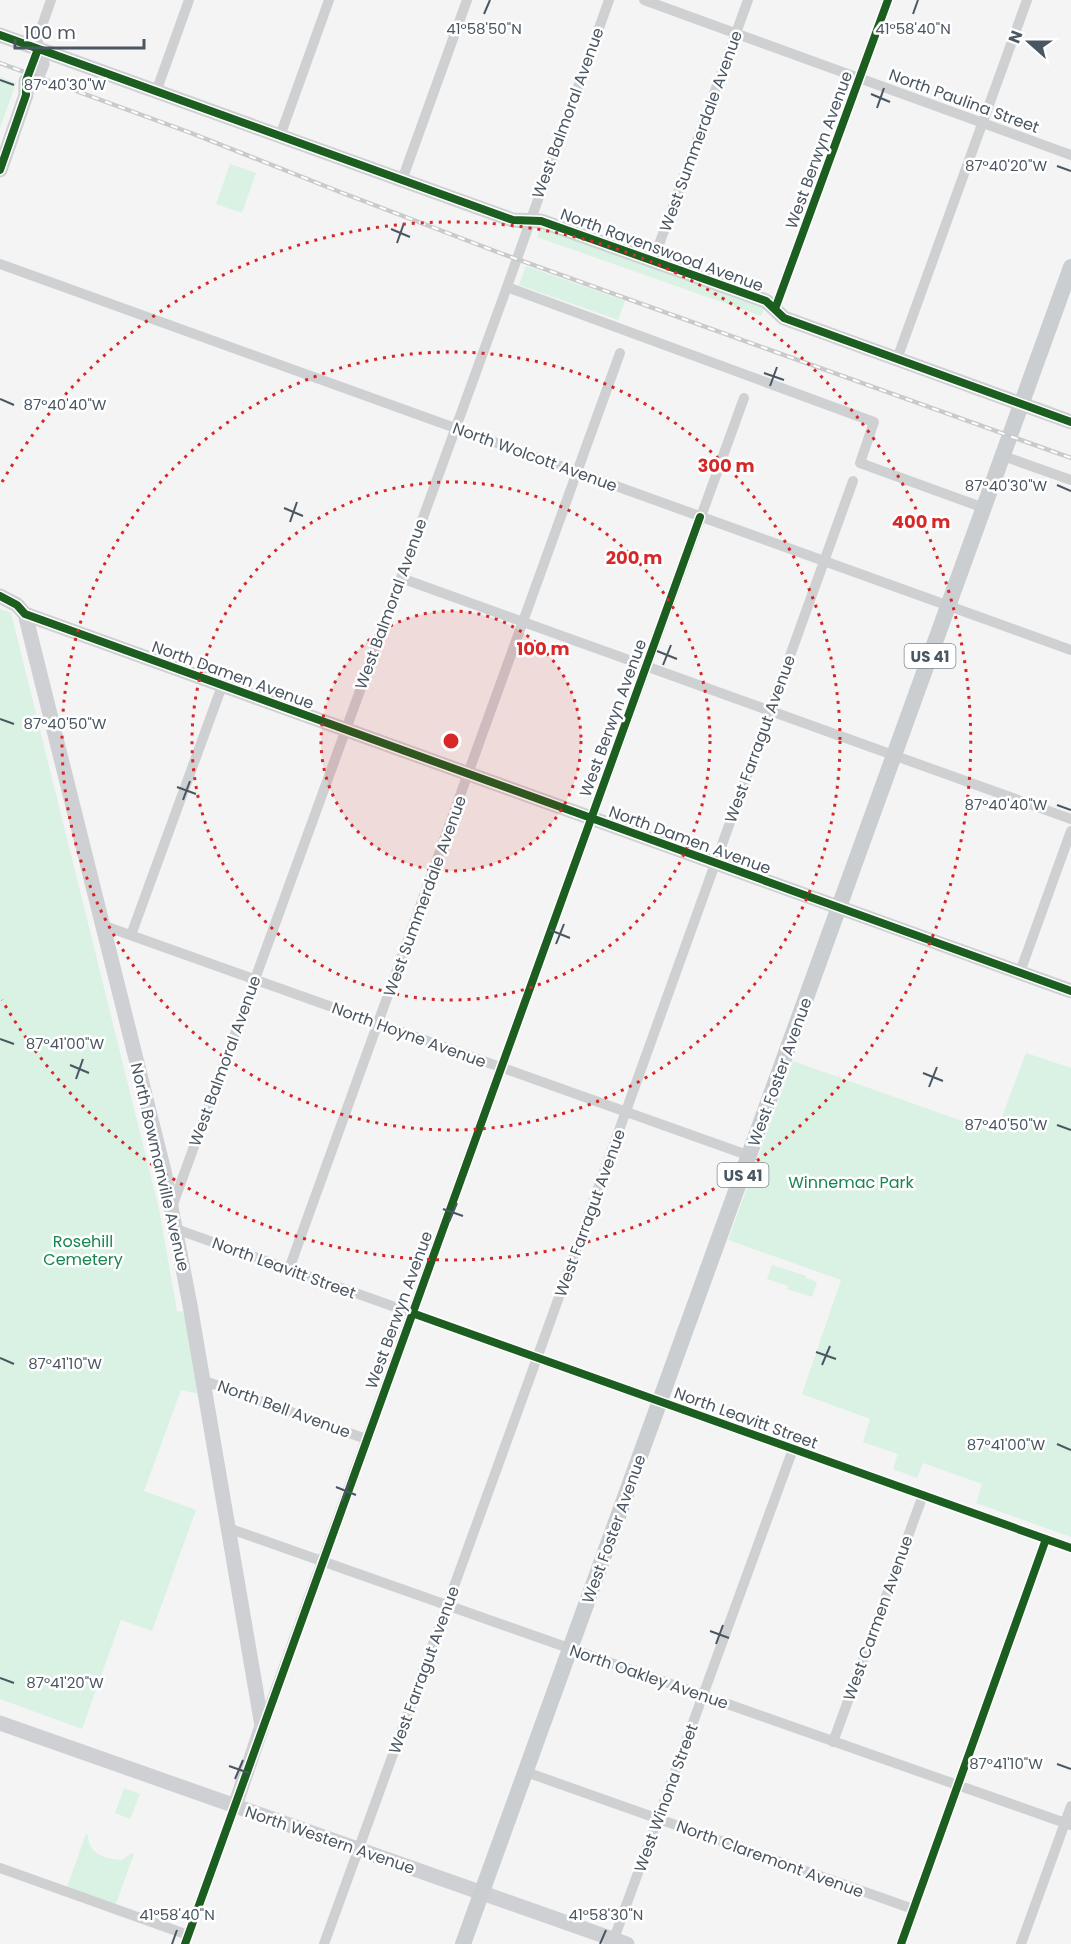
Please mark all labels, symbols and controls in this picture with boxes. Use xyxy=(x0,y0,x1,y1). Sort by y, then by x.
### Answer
scale bar xyxy=(15,12,144,50)
north arrow xyxy=(999,12,1059,72)
text: 41°58'50"N xyxy=(446,18,522,39)
text: 41°58'40"N xyxy=(875,18,951,39)
text: 100 m xyxy=(24,20,76,45)
street label: West Balmoral Avenue xyxy=(526,24,610,202)
street label: West Summerdale Avenue xyxy=(654,27,748,235)
text: N xyxy=(1003,27,1028,47)
street label: North Paulina Street xyxy=(886,63,1042,139)
street label: West Berwyn Avenue xyxy=(780,68,858,232)
text: 87°40'30"W xyxy=(24,74,107,95)
text: 87°40'20"W xyxy=(965,155,1047,176)
street label: North Ravenswood Avenue xyxy=(557,202,767,298)
text: 87°40'40"W xyxy=(24,394,107,415)
street label: North Wolcott Avenue xyxy=(450,417,621,498)
text: 300 m xyxy=(697,453,755,478)
text: 87°40'30"W xyxy=(965,475,1048,496)
text: 400 m xyxy=(892,509,950,534)
street label: West Balmoral Avenue xyxy=(349,515,433,693)
text: 200 m xyxy=(606,545,662,570)
street label: North Damen Avenue xyxy=(149,635,317,715)
text: 100 m xyxy=(516,636,570,661)
street label: West Berwyn Avenue xyxy=(574,636,652,800)
road number: US 41 xyxy=(904,644,956,668)
street label: West Farragut Avenue xyxy=(719,652,801,826)
text: 87°40'50"W xyxy=(24,713,107,734)
centre of rings xyxy=(441,731,461,751)
street label: West Summerdale Avenue xyxy=(378,792,472,1000)
text: 87°40'40"W xyxy=(965,794,1048,815)
street label: North Damen Avenue xyxy=(606,800,774,880)
street label: West Balmoral Avenue xyxy=(183,972,267,1150)
street label: West Foster Avenue xyxy=(742,994,818,1150)
street label: North Hoyne Avenue xyxy=(329,996,489,1074)
text: 87°41'00"W xyxy=(26,1033,104,1054)
street label: North Bowmanville Avenue xyxy=(125,1060,195,1274)
text: 87°40'50"W xyxy=(965,1114,1048,1135)
street label: West Farragut Avenue xyxy=(549,1126,631,1300)
road number: US 41 xyxy=(718,1163,768,1187)
park label: Winnemac Park xyxy=(788,1171,915,1194)
street label: West Berwyn Avenue xyxy=(360,1228,438,1392)
park label: Rosehill Cemetery xyxy=(43,1230,123,1271)
street label: North Leavitt Street xyxy=(209,1231,359,1305)
text: 87°41'10"W xyxy=(28,1353,102,1374)
street label: North Bell Avenue xyxy=(214,1374,354,1444)
street label: North Leavitt Street xyxy=(671,1381,821,1455)
text: 87°41'00"W xyxy=(967,1434,1045,1455)
street label: West Foster Avenue xyxy=(576,1451,652,1607)
street label: West Carmen Avenue xyxy=(837,1532,919,1704)
street label: West Farragut Avenue xyxy=(383,1583,465,1757)
street label: North Oakley Avenue xyxy=(566,1639,732,1715)
text: 87°41'20"W xyxy=(26,1672,104,1693)
street label: West Winona Street xyxy=(628,1721,704,1875)
text: 87°41'10"W xyxy=(969,1753,1043,1774)
street label: North Western Avenue xyxy=(242,1800,418,1880)
street label: North Claremont Avenue xyxy=(673,1814,867,1904)
text: 41°58'40"N xyxy=(139,1904,215,1925)
text: 41°58'30"N xyxy=(569,1904,643,1925)

